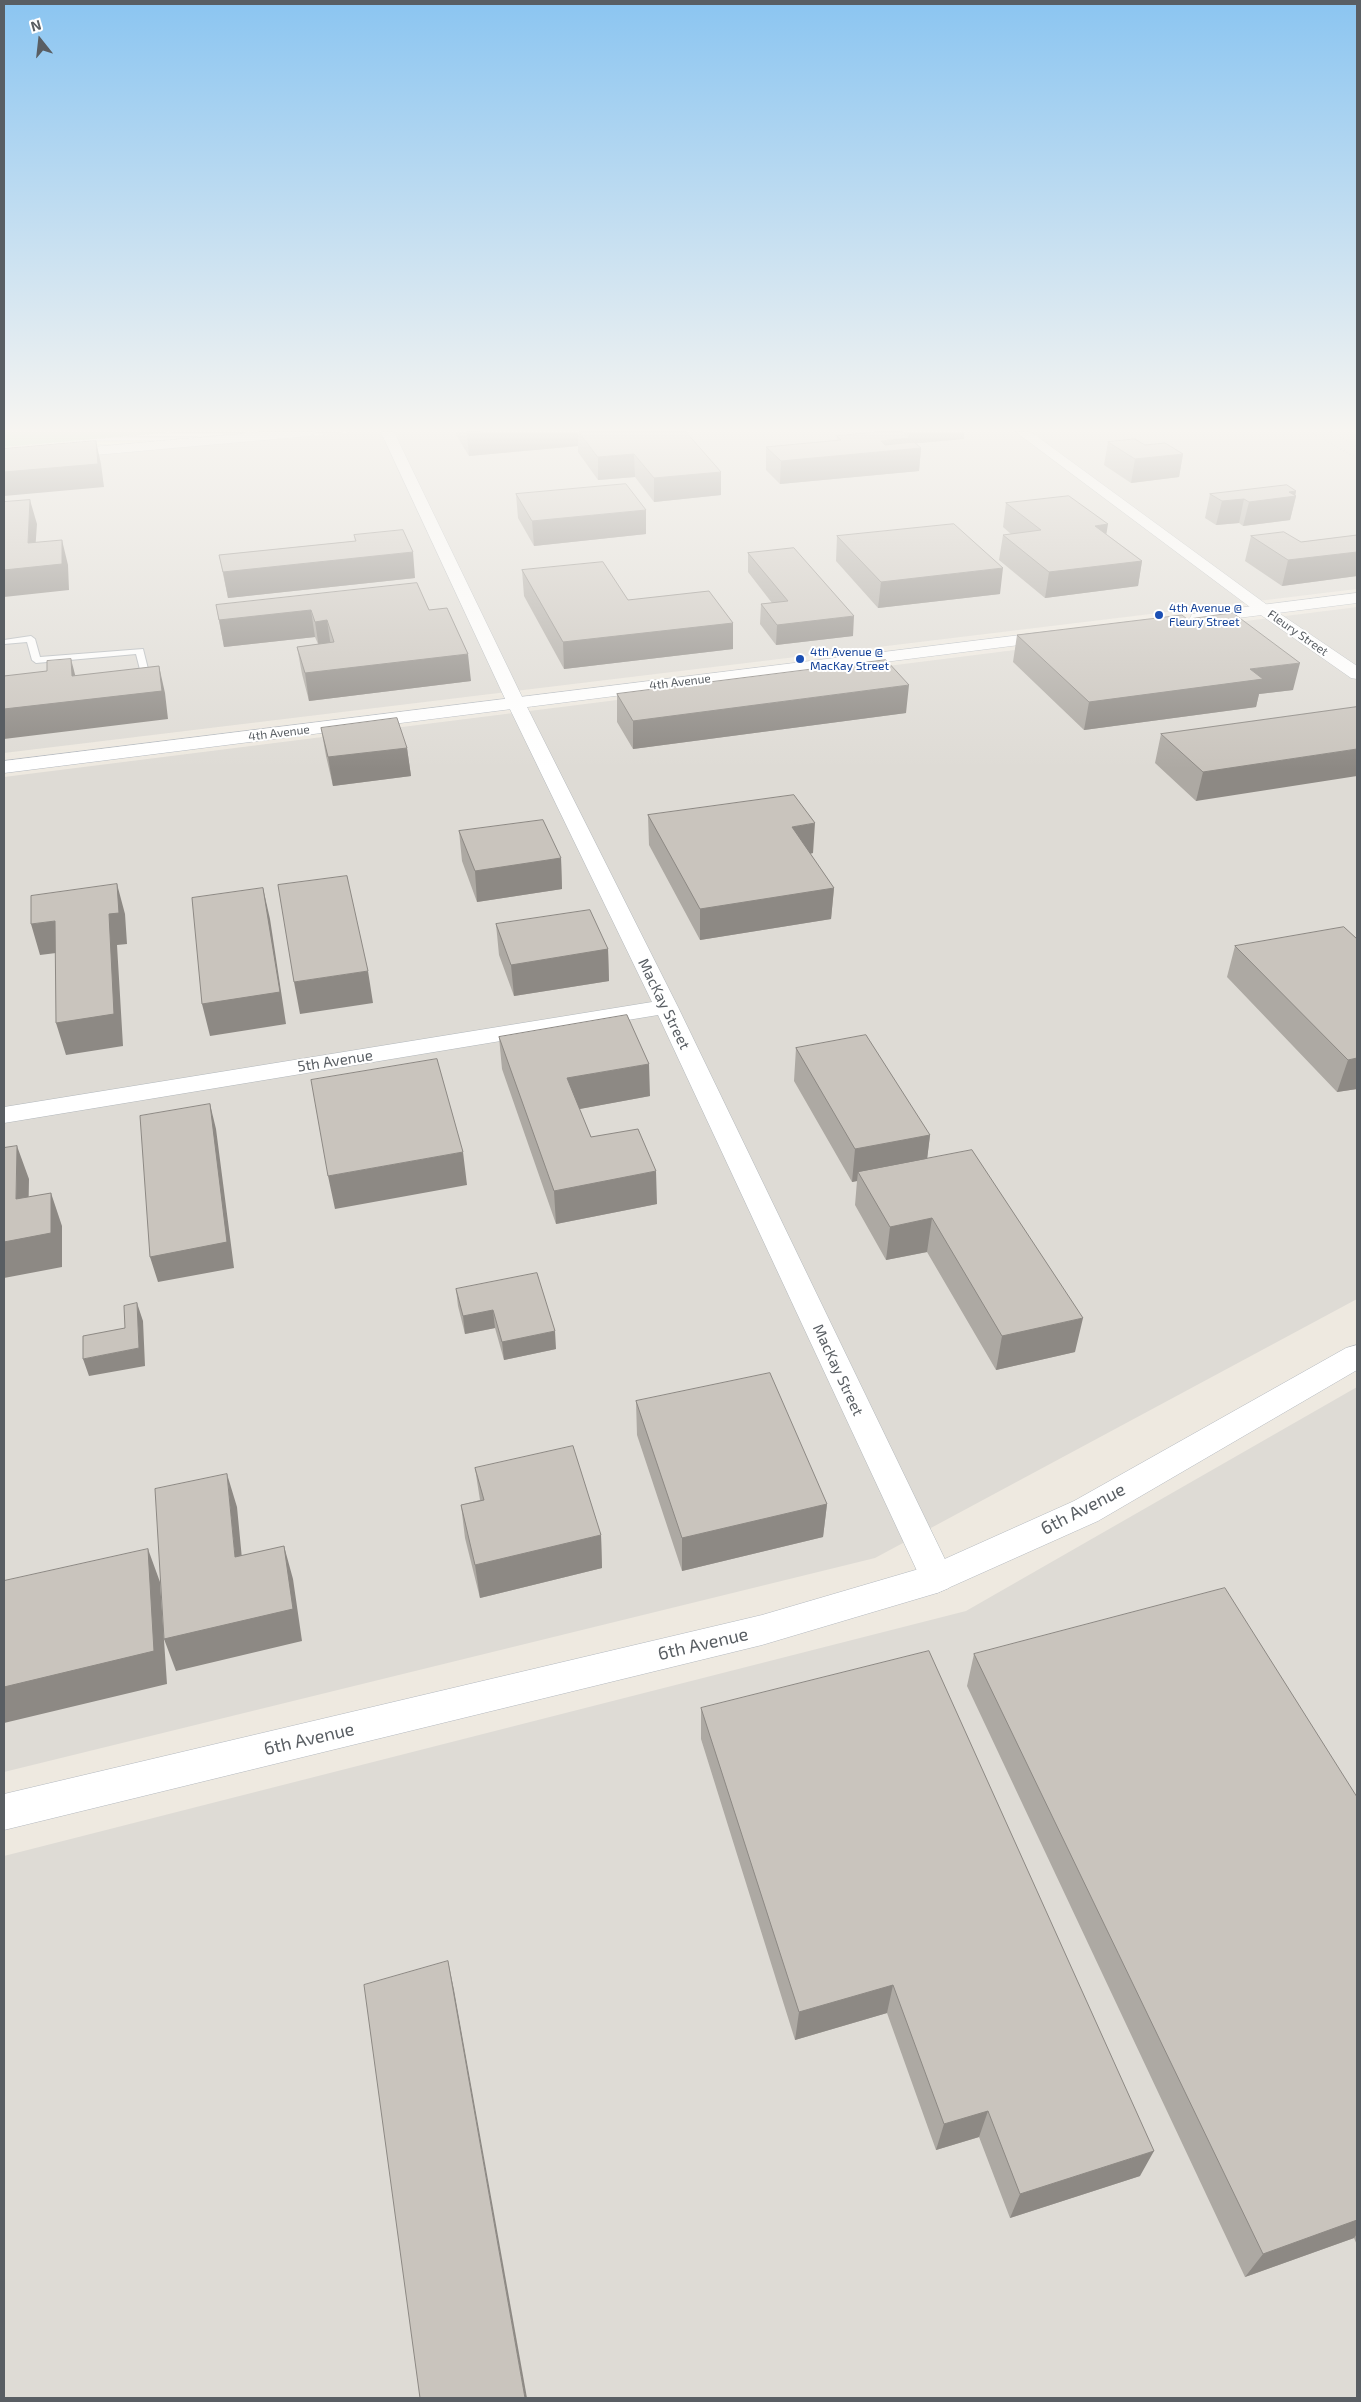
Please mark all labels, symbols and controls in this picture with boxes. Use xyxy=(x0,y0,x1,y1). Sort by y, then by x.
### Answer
north arrow xyxy=(15,15,65,65)
text: N xyxy=(29,16,43,35)
place label: 4th Avenue @ Fleury Street xyxy=(1169,601,1242,629)
street label: Fleury Street xyxy=(1265,607,1331,659)
marker: 4th Avenue @ Fleury Street xyxy=(1153,609,1165,621)
place label: 4th Avenue @ MacKay Street xyxy=(810,645,889,673)
marker: 4th Avenue @ MacKay Street xyxy=(794,653,806,665)
street label: 4th Avenue xyxy=(648,671,712,693)
street label: 4th Avenue xyxy=(247,722,311,744)
street label: MacKay Street xyxy=(634,956,694,1052)
street label: 5th Avenue xyxy=(296,1046,374,1076)
street label: MacKay Street xyxy=(809,1321,867,1419)
street label: 6th Avenue xyxy=(1037,1479,1129,1539)
street label: 6th Avenue xyxy=(656,1623,750,1665)
street label: 6th Avenue xyxy=(262,1718,356,1760)

